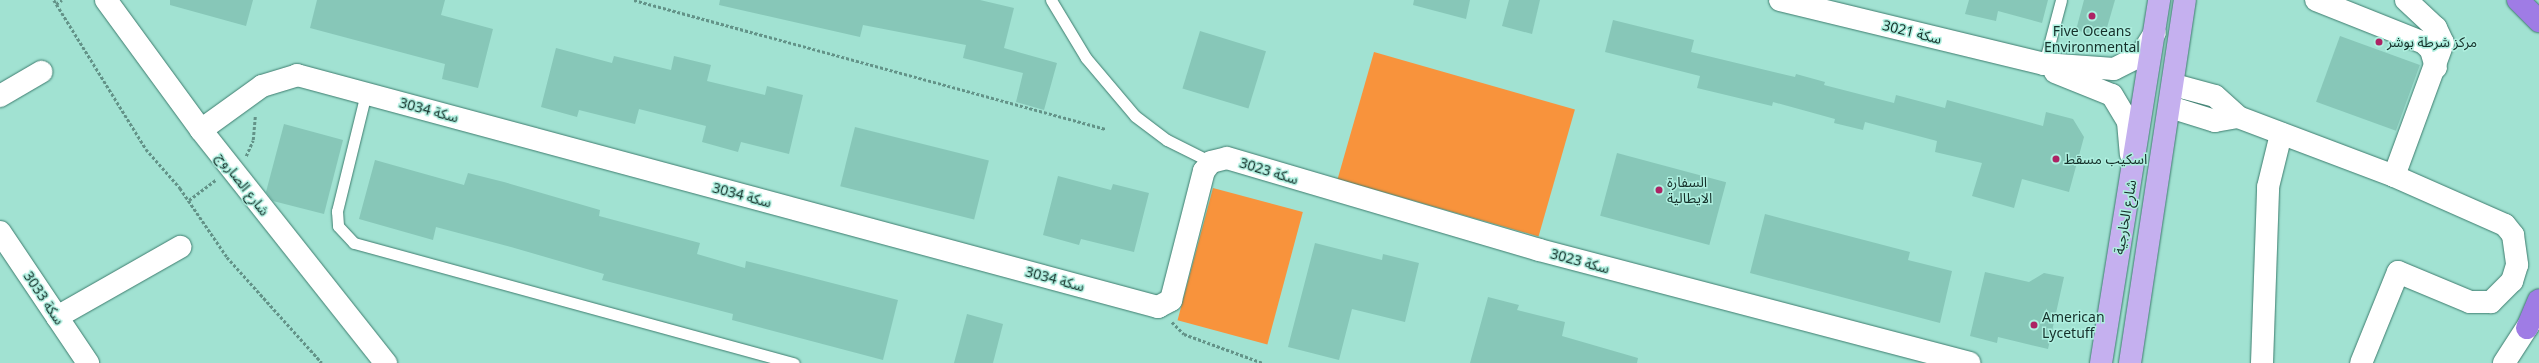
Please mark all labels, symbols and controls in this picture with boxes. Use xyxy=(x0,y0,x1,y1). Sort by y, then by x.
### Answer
marker: Five Oceans Environmental xyxy=(2087,11,2097,21)
street label: سكة 3021 xyxy=(1881,17,1943,47)
place label: Five Oceans Environmental xyxy=(2044,23,2140,56)
place label: مركز شرطة بوشر xyxy=(2387,34,2477,50)
marker: مركز شرطة بوشر xyxy=(2374,37,2384,47)
street label: سكة 3034 xyxy=(398,94,460,126)
street label: شارع الصاروج xyxy=(213,149,273,219)
place label: اسكيب مسقط xyxy=(2064,151,2147,167)
street label: سكة 3023 xyxy=(1238,154,1300,188)
marker: اسكيب مسقط xyxy=(2051,154,2061,164)
place label: السفارة الايطالية xyxy=(1667,174,1712,206)
street label: شارع الخارجية xyxy=(2110,178,2140,256)
street label: سكة 3034 xyxy=(711,179,773,211)
marker: السفارة الايطالية xyxy=(1654,185,1664,195)
street label: سكة 3023 xyxy=(1549,245,1611,277)
street label: سكة 3034 xyxy=(1024,263,1086,295)
street label: سكة 3033 xyxy=(20,268,68,328)
place label: American Lycetuff xyxy=(2042,309,2105,342)
marker: American Lycetuff xyxy=(2029,320,2039,330)

